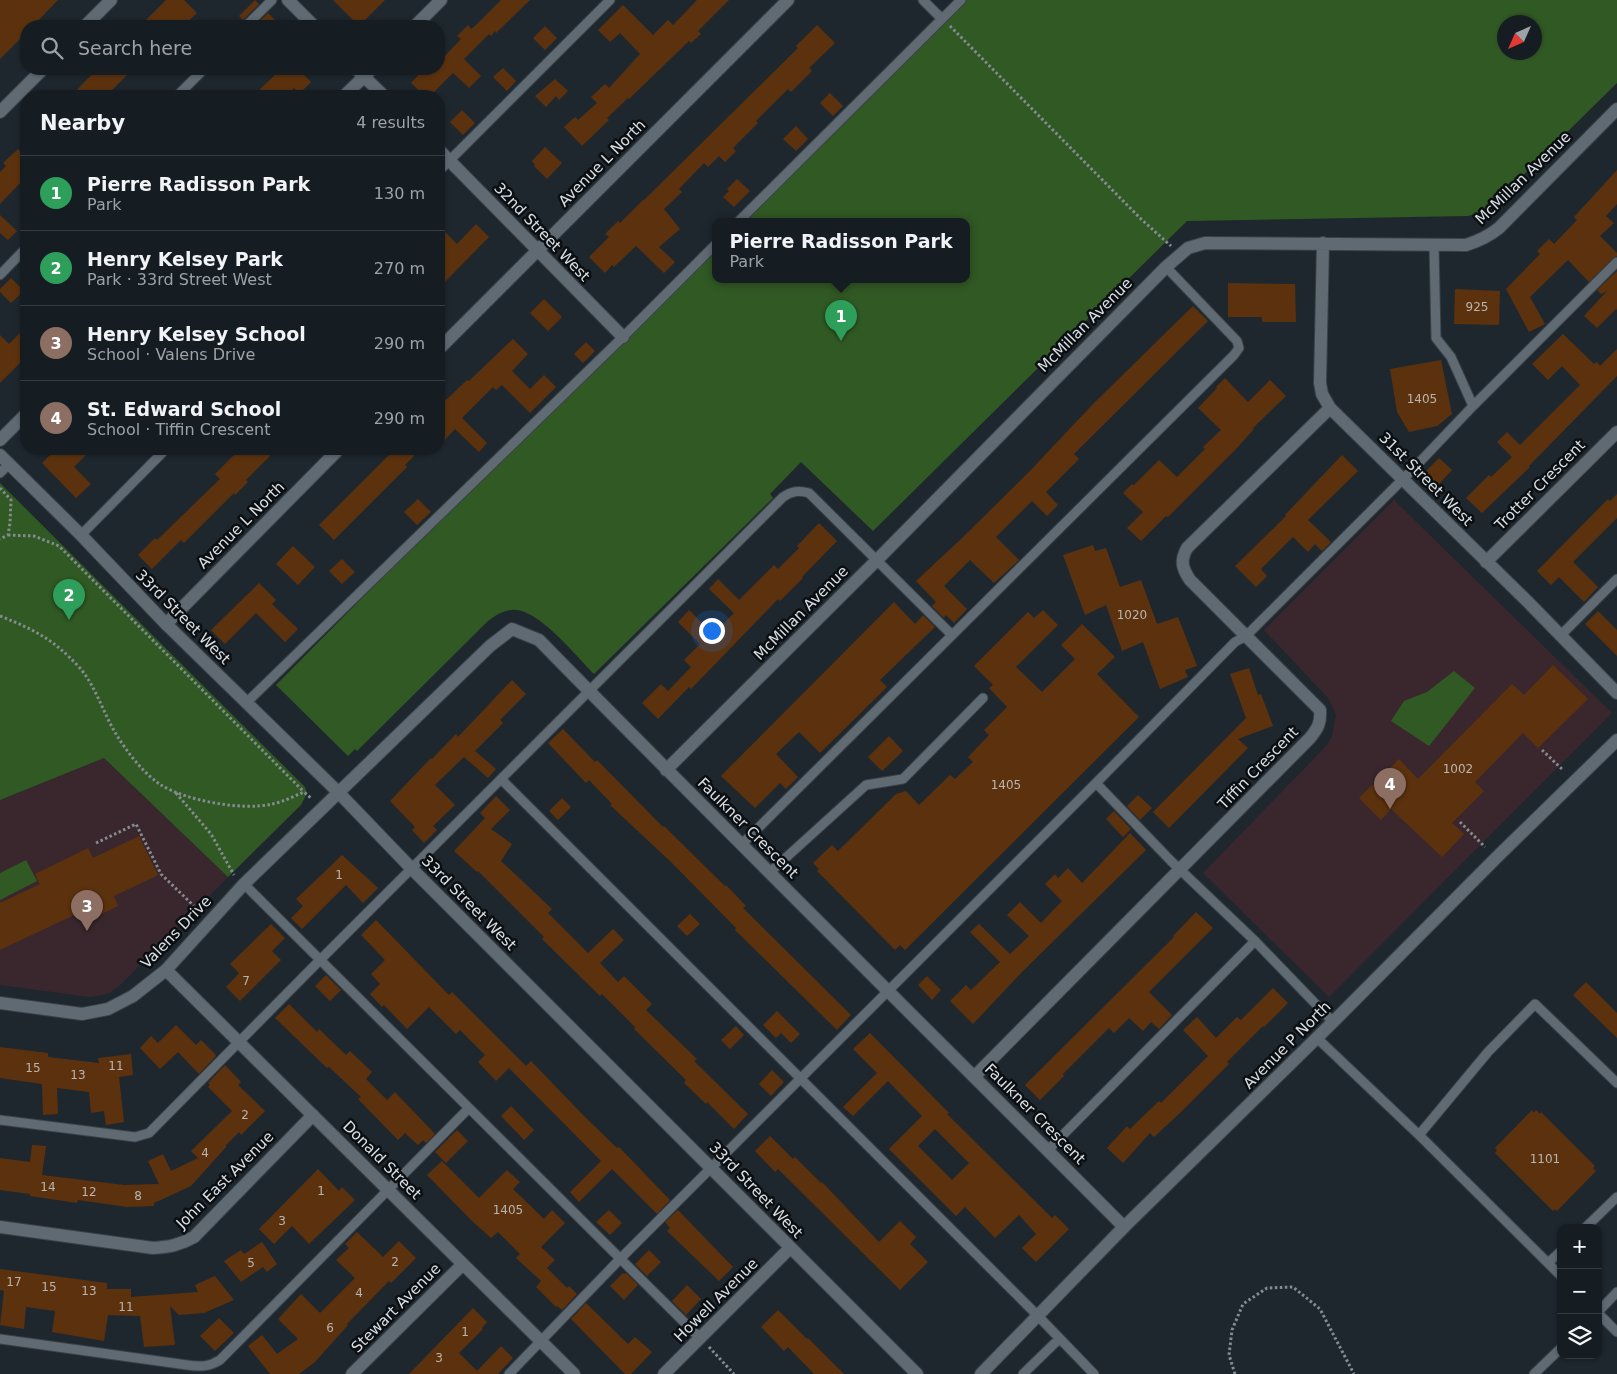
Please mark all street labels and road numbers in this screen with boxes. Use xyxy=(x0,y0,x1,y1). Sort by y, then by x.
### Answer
street label: Avenue L North xyxy=(555,116,649,210)
street label: McMillan Avenue xyxy=(1471,128,1575,228)
street label: 32nd Street West xyxy=(490,179,594,285)
street label: McMillan Avenue xyxy=(1034,274,1136,376)
street label: 31st Street West xyxy=(1376,429,1477,530)
street label: Trotter Crescent xyxy=(1490,436,1589,535)
street label: Avenue L North xyxy=(194,478,288,572)
street label: McMillan Avenue xyxy=(750,562,852,664)
street label: 33rd Street West xyxy=(132,566,234,668)
street label: Tiffin Crescent xyxy=(1213,723,1302,814)
street label: Faulkner Crescent xyxy=(694,774,802,882)
street label: 33rd Street West xyxy=(418,852,520,954)
street label: Valens Drive xyxy=(137,892,215,972)
street label: Avenue P North xyxy=(1240,998,1334,1092)
street label: Faulkner Crescent xyxy=(981,1060,1089,1168)
street label: Donald Street xyxy=(339,1117,425,1203)
street label: John East Avenue xyxy=(172,1128,277,1233)
street label: 33rd Street West xyxy=(706,1138,806,1242)
street label: Howell Avenue xyxy=(670,1254,762,1346)
street label: Stewart Avenue xyxy=(348,1260,444,1356)

